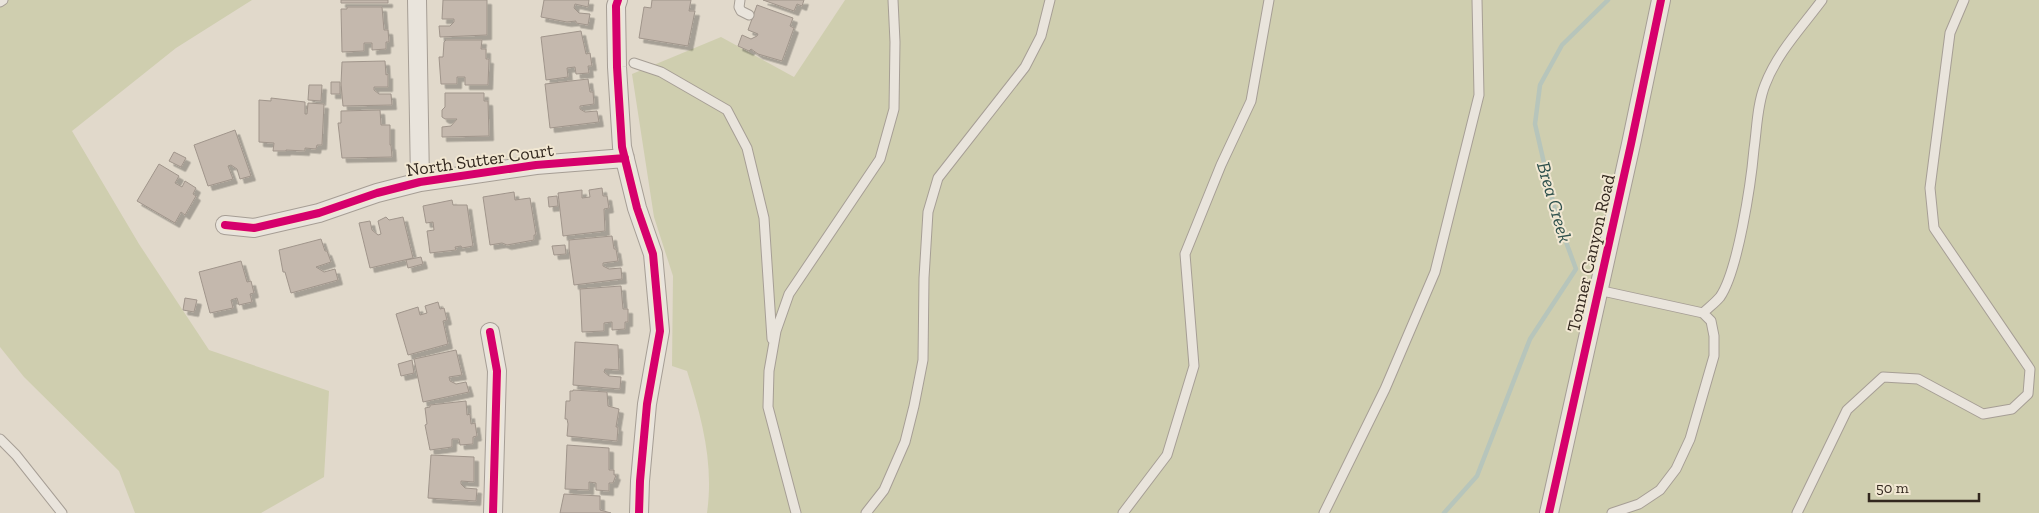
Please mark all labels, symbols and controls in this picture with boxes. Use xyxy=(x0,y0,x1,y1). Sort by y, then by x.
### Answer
street label: North Sutter Court xyxy=(405,139,555,181)
water label: Brea Creek xyxy=(1532,159,1577,245)
street label: Tonner Canyon Road xyxy=(1562,172,1620,334)
scale bar xyxy=(1869,470,1979,502)
text: 50 m xyxy=(1876,479,1909,497)

